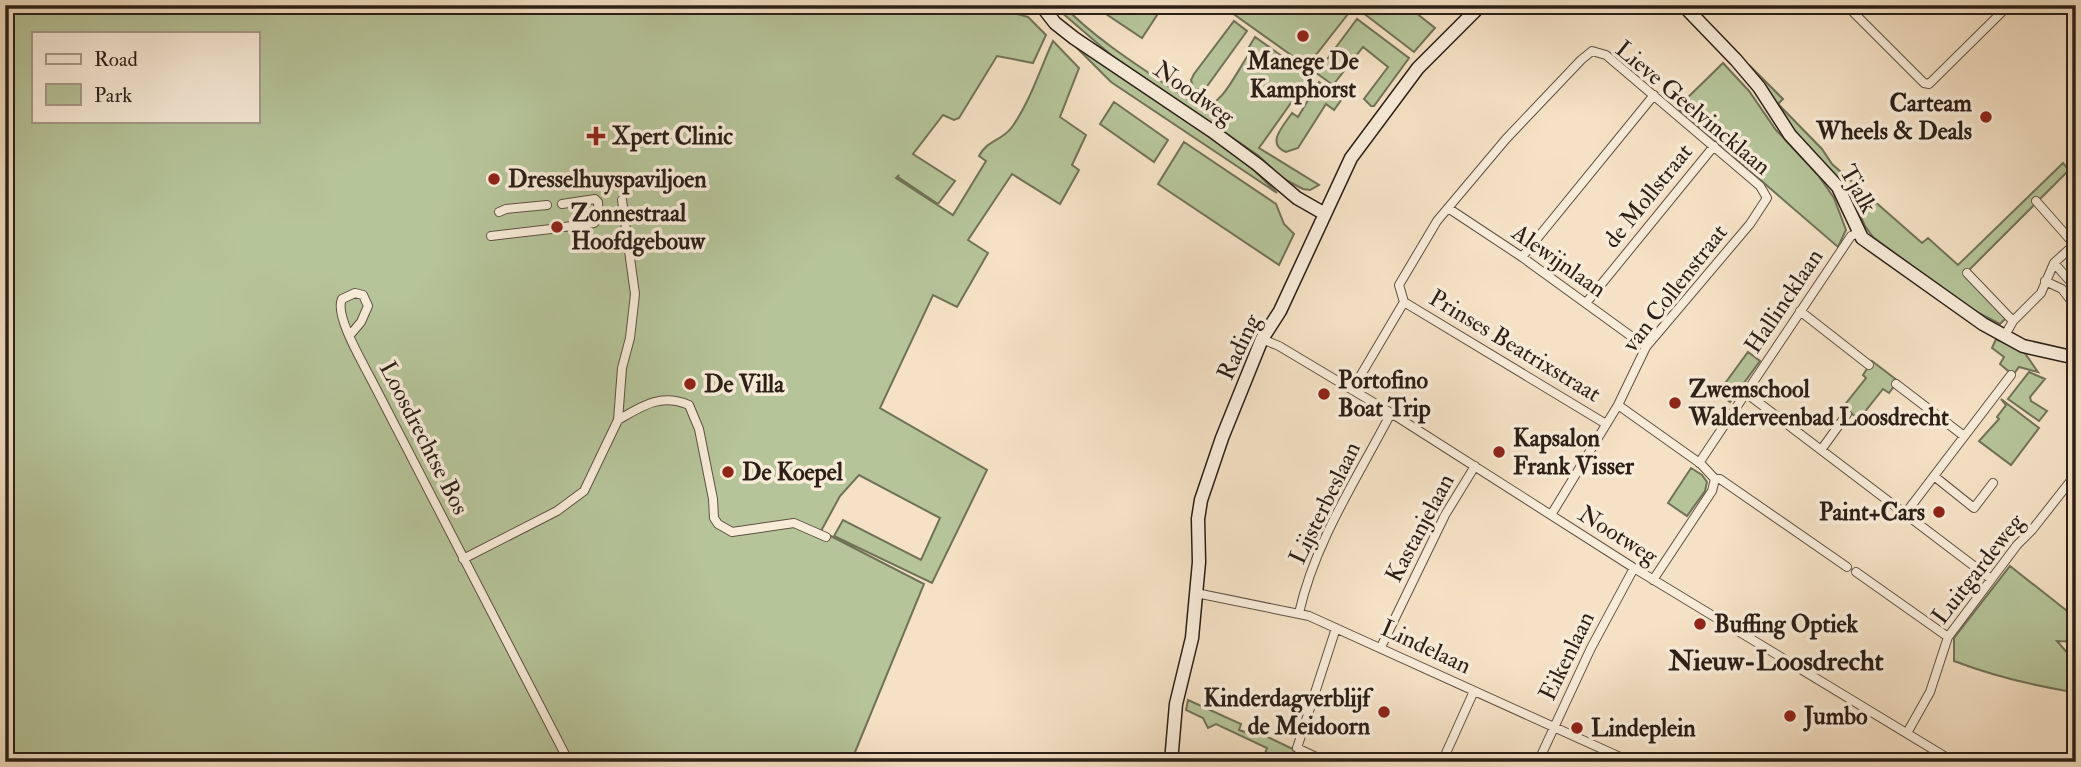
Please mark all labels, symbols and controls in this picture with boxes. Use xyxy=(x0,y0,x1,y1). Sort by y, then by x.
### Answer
marker: Manege De Kamphorst xyxy=(1295,28,1311,44)
legend xyxy=(32,32,259,122)
street label: Lieve Geelvincklaan xyxy=(1609,34,1777,182)
text: Road xyxy=(94,46,139,73)
place label: Manege De Kamphorst xyxy=(1246,46,1359,105)
street label: Noodweg xyxy=(1147,54,1242,133)
text: Park xyxy=(94,82,132,109)
place label: Carteam Wheels & Deals xyxy=(1815,88,1972,147)
marker: Carteam Wheels & Deals xyxy=(1978,109,1994,125)
place label: Xpert Clinic xyxy=(612,121,733,152)
marker: Xpert Clinic xyxy=(586,126,606,146)
street label: de Mollstraat xyxy=(1596,137,1700,255)
street label: Tjalk xyxy=(1832,159,1884,219)
place label: Dresselhuyspaviljoen xyxy=(508,164,707,195)
marker: Dresselhuyspaviljoen xyxy=(486,171,502,187)
place label: Zonnestraal Hoofdgebouw xyxy=(571,198,706,257)
street label: Alewijnlaan xyxy=(1505,217,1612,305)
street label: van Collenstraat xyxy=(1615,218,1735,359)
marker: Zonnestraal Hoofdgebouw xyxy=(549,219,565,235)
street label: Hallincklaan xyxy=(1738,243,1830,359)
street label: Prinses Beatrixstraat xyxy=(1423,283,1607,410)
street label: Rading xyxy=(1210,308,1268,385)
street label: Loosdrechtse Bos xyxy=(372,356,476,520)
place label: Portofino Boat Trip xyxy=(1338,365,1431,424)
place label: De Villa xyxy=(704,369,785,400)
place label: Zwemschool Walderveenbad Loosdrecht xyxy=(1688,374,1949,433)
marker: De Villa xyxy=(682,376,698,392)
marker: Portofino Boat Trip xyxy=(1316,386,1332,402)
marker: Zwemschool Walderveenbad Loosdrecht xyxy=(1667,395,1683,411)
place label: Kapsalon Frank Visser xyxy=(1513,423,1635,482)
street label: Lijsterbeslaan xyxy=(1282,437,1368,569)
marker: Kapsalon Frank Visser xyxy=(1491,444,1507,460)
place label: De Koepel xyxy=(742,457,844,488)
marker: De Koepel xyxy=(720,464,736,480)
street label: Kastanjelaan xyxy=(1378,468,1462,588)
place label: Paint+Cars xyxy=(1819,497,1925,528)
street label: Nootweg xyxy=(1572,498,1665,572)
marker: Paint+Cars xyxy=(1931,504,1947,520)
street label: Luitgardeweg xyxy=(1925,506,2032,631)
street label: Eikenlaan xyxy=(1532,606,1602,706)
place label: Buffing Optiek xyxy=(1714,609,1858,640)
street label: Lindelaan xyxy=(1376,613,1476,681)
marker: Buffing Optiek xyxy=(1692,616,1708,632)
district label: Nieuw-Loosdrecht xyxy=(1667,644,1884,679)
place label: Kinderdagverblijf de Meidoorn xyxy=(1203,683,1374,742)
place label: Jumbo xyxy=(1803,701,1868,732)
marker: Kinderdagverblijf de Meidoorn xyxy=(1376,704,1392,720)
marker: Jumbo xyxy=(1782,708,1798,724)
place label: Lindeplein xyxy=(1591,713,1696,744)
marker: Lindeplein xyxy=(1569,720,1585,736)

